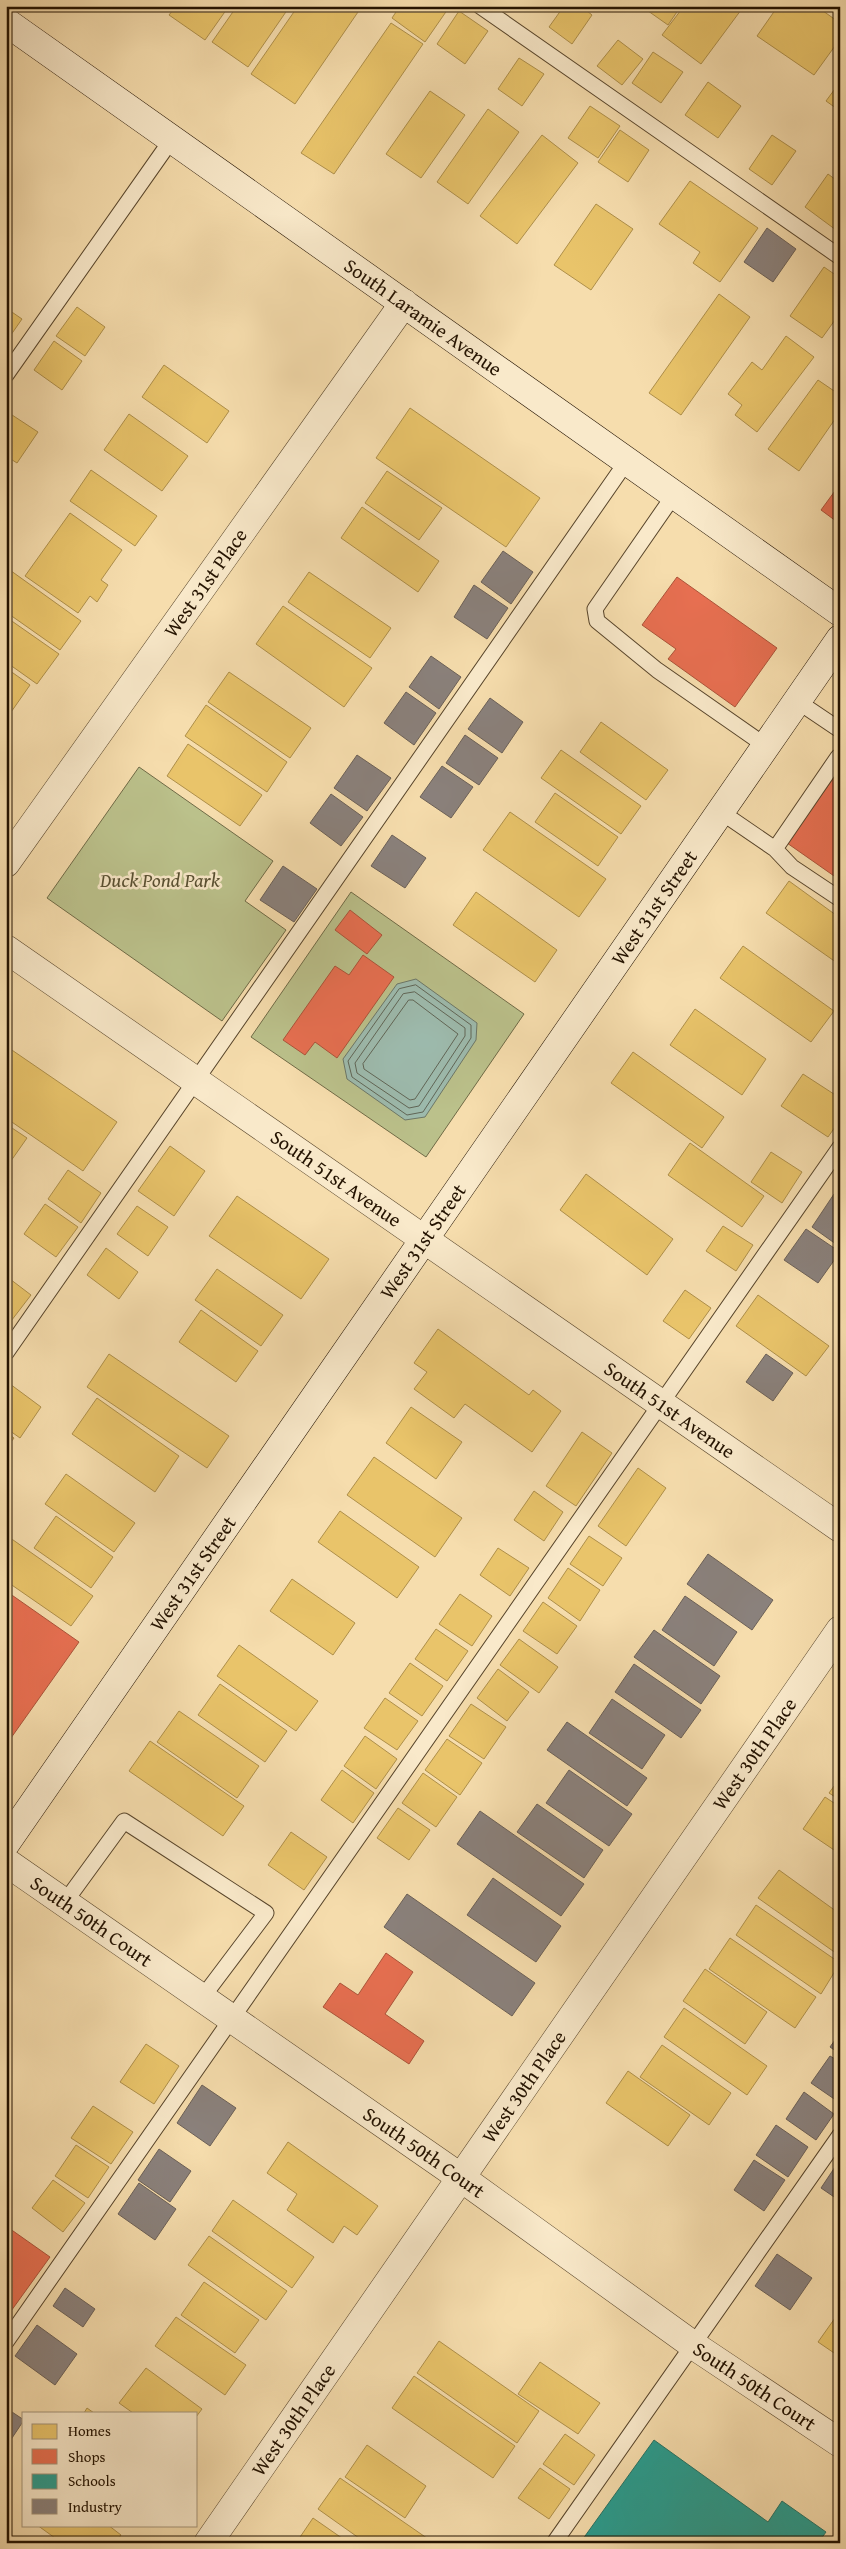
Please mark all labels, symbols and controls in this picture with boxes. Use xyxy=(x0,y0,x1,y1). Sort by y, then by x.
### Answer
street label: South Laramie Avenue xyxy=(339,251,508,383)
street label: West 31st Place xyxy=(156,522,254,643)
street label: West 31st Street xyxy=(603,844,704,971)
park label: Duck Pond Park xyxy=(99,865,221,894)
street label: South 51st Avenue xyxy=(265,1122,408,1234)
street label: West 31st Street xyxy=(372,1177,473,1304)
street label: South 51st Avenue xyxy=(599,1354,741,1465)
street label: West 31st Street xyxy=(142,1510,243,1637)
street label: West 30th Place xyxy=(705,1691,803,1816)
street label: South 50th Court xyxy=(25,1868,159,1973)
street label: West 30th Place xyxy=(474,2024,573,2149)
street label: South 50th Court xyxy=(358,2099,491,2205)
street label: South 50th Court xyxy=(688,2334,822,2437)
street label: West 30th Place xyxy=(244,2357,342,2482)
legend xyxy=(22,2412,198,2526)
text: Homes xyxy=(68,2420,111,2441)
text: Shops xyxy=(68,2446,105,2467)
text: Schools xyxy=(68,2470,116,2491)
text: Industry xyxy=(68,2496,123,2517)

